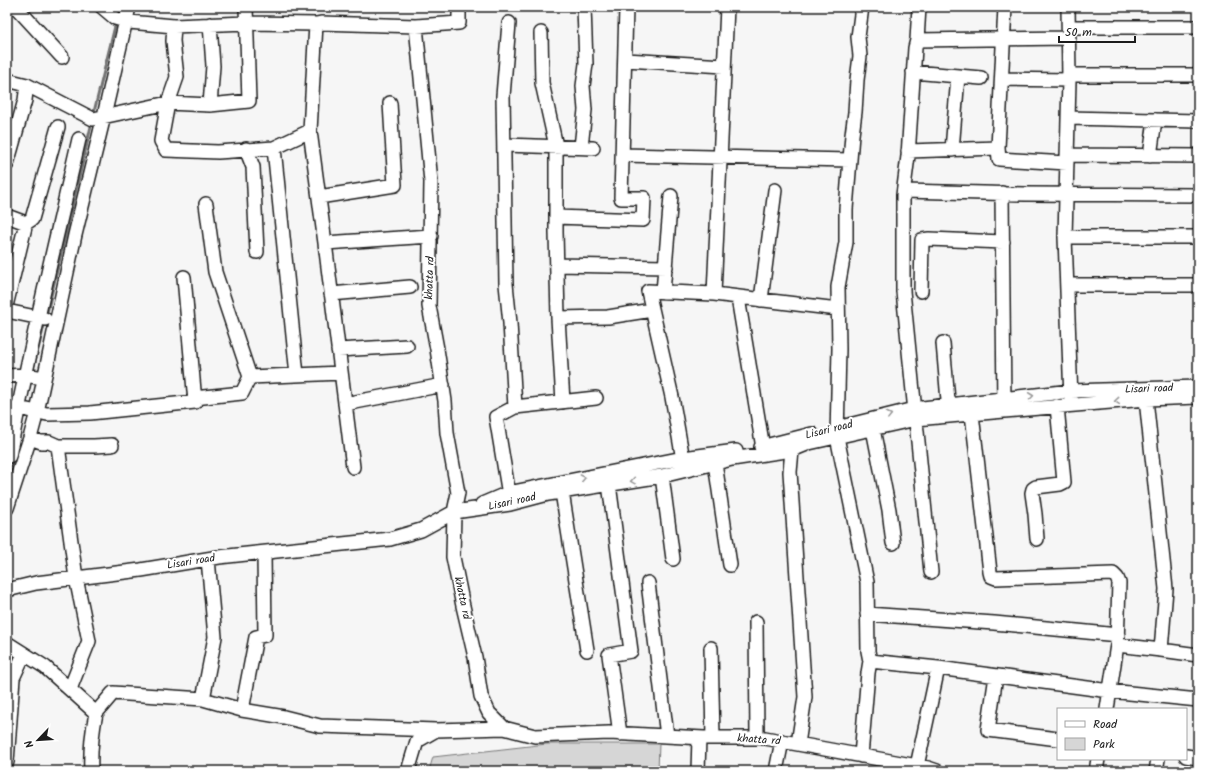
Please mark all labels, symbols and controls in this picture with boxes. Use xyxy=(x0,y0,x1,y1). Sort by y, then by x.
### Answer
scale bar xyxy=(1059,18,1135,44)
text: 50 m xyxy=(1065,23,1092,42)
street label: khatta rd xyxy=(420,255,440,300)
street label: Lisari road xyxy=(1124,379,1174,399)
one-way arrow xyxy=(1028,392,1034,401)
one-way arrow xyxy=(1114,397,1120,406)
one-way arrow xyxy=(885,412,892,420)
street label: Lisari road xyxy=(803,415,855,445)
one-way arrow xyxy=(580,474,586,482)
one-way arrow xyxy=(630,476,636,485)
street label: Lisari road xyxy=(486,488,538,516)
street label: Lisari road xyxy=(166,549,217,575)
street label: khatta rd xyxy=(449,575,475,622)
legend xyxy=(1057,708,1187,760)
text: Road xyxy=(1093,715,1118,734)
north arrow xyxy=(18,720,58,760)
street label: khatta rd xyxy=(737,730,782,751)
text: Park xyxy=(1093,735,1115,754)
text: N xyxy=(20,737,39,751)

